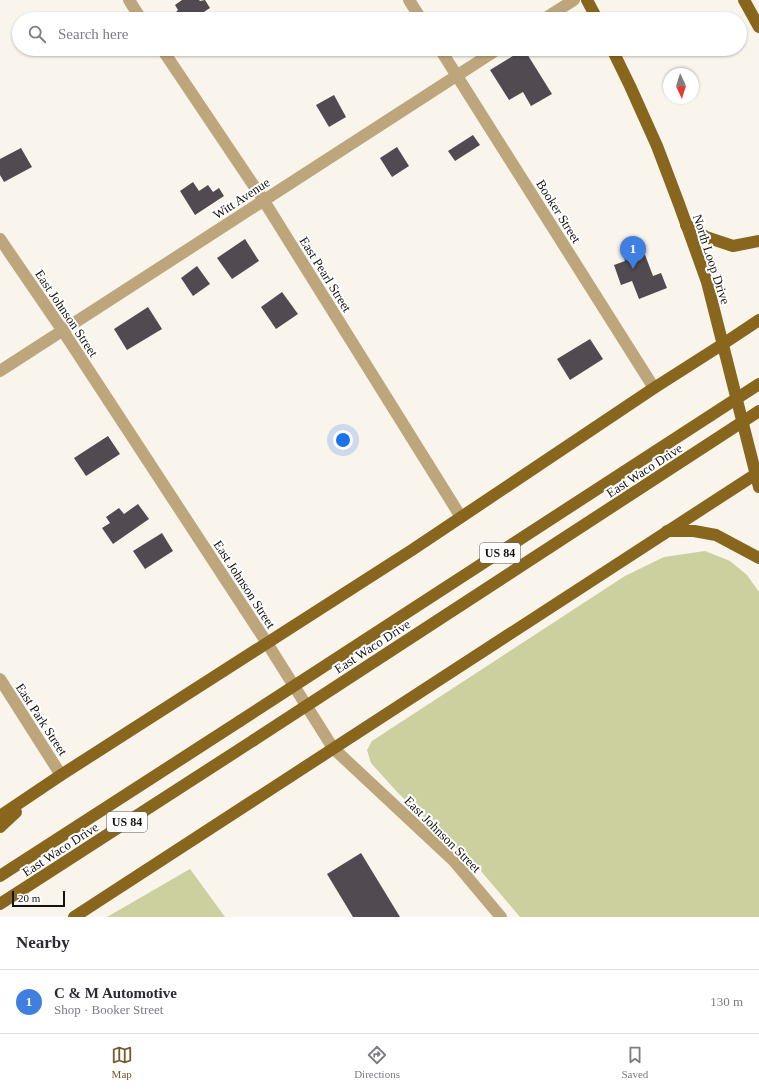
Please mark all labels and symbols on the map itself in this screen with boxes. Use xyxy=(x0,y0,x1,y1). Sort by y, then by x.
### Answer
north arrow xyxy=(663,68,699,104)
street label: Witt Avenue xyxy=(210,174,273,222)
street label: Booker Street xyxy=(533,177,584,246)
street label: North Loop Drive xyxy=(690,212,733,306)
street label: East Pearl Street xyxy=(296,234,355,315)
pin: 1 xyxy=(620,236,646,269)
street label: East Johnson Street xyxy=(32,267,101,360)
your location xyxy=(333,430,353,450)
street label: East Waco Drive xyxy=(603,440,685,501)
street label: East Johnson Street xyxy=(211,537,279,631)
road number: US 84 xyxy=(480,543,520,563)
street label: East Waco Drive xyxy=(331,616,413,677)
street label: East Park Street xyxy=(13,680,71,758)
street label: East Johnson Street xyxy=(401,793,484,876)
road number: US 84 xyxy=(107,812,147,832)
street label: East Waco Drive xyxy=(19,819,101,880)
scale bar xyxy=(12,889,65,908)

